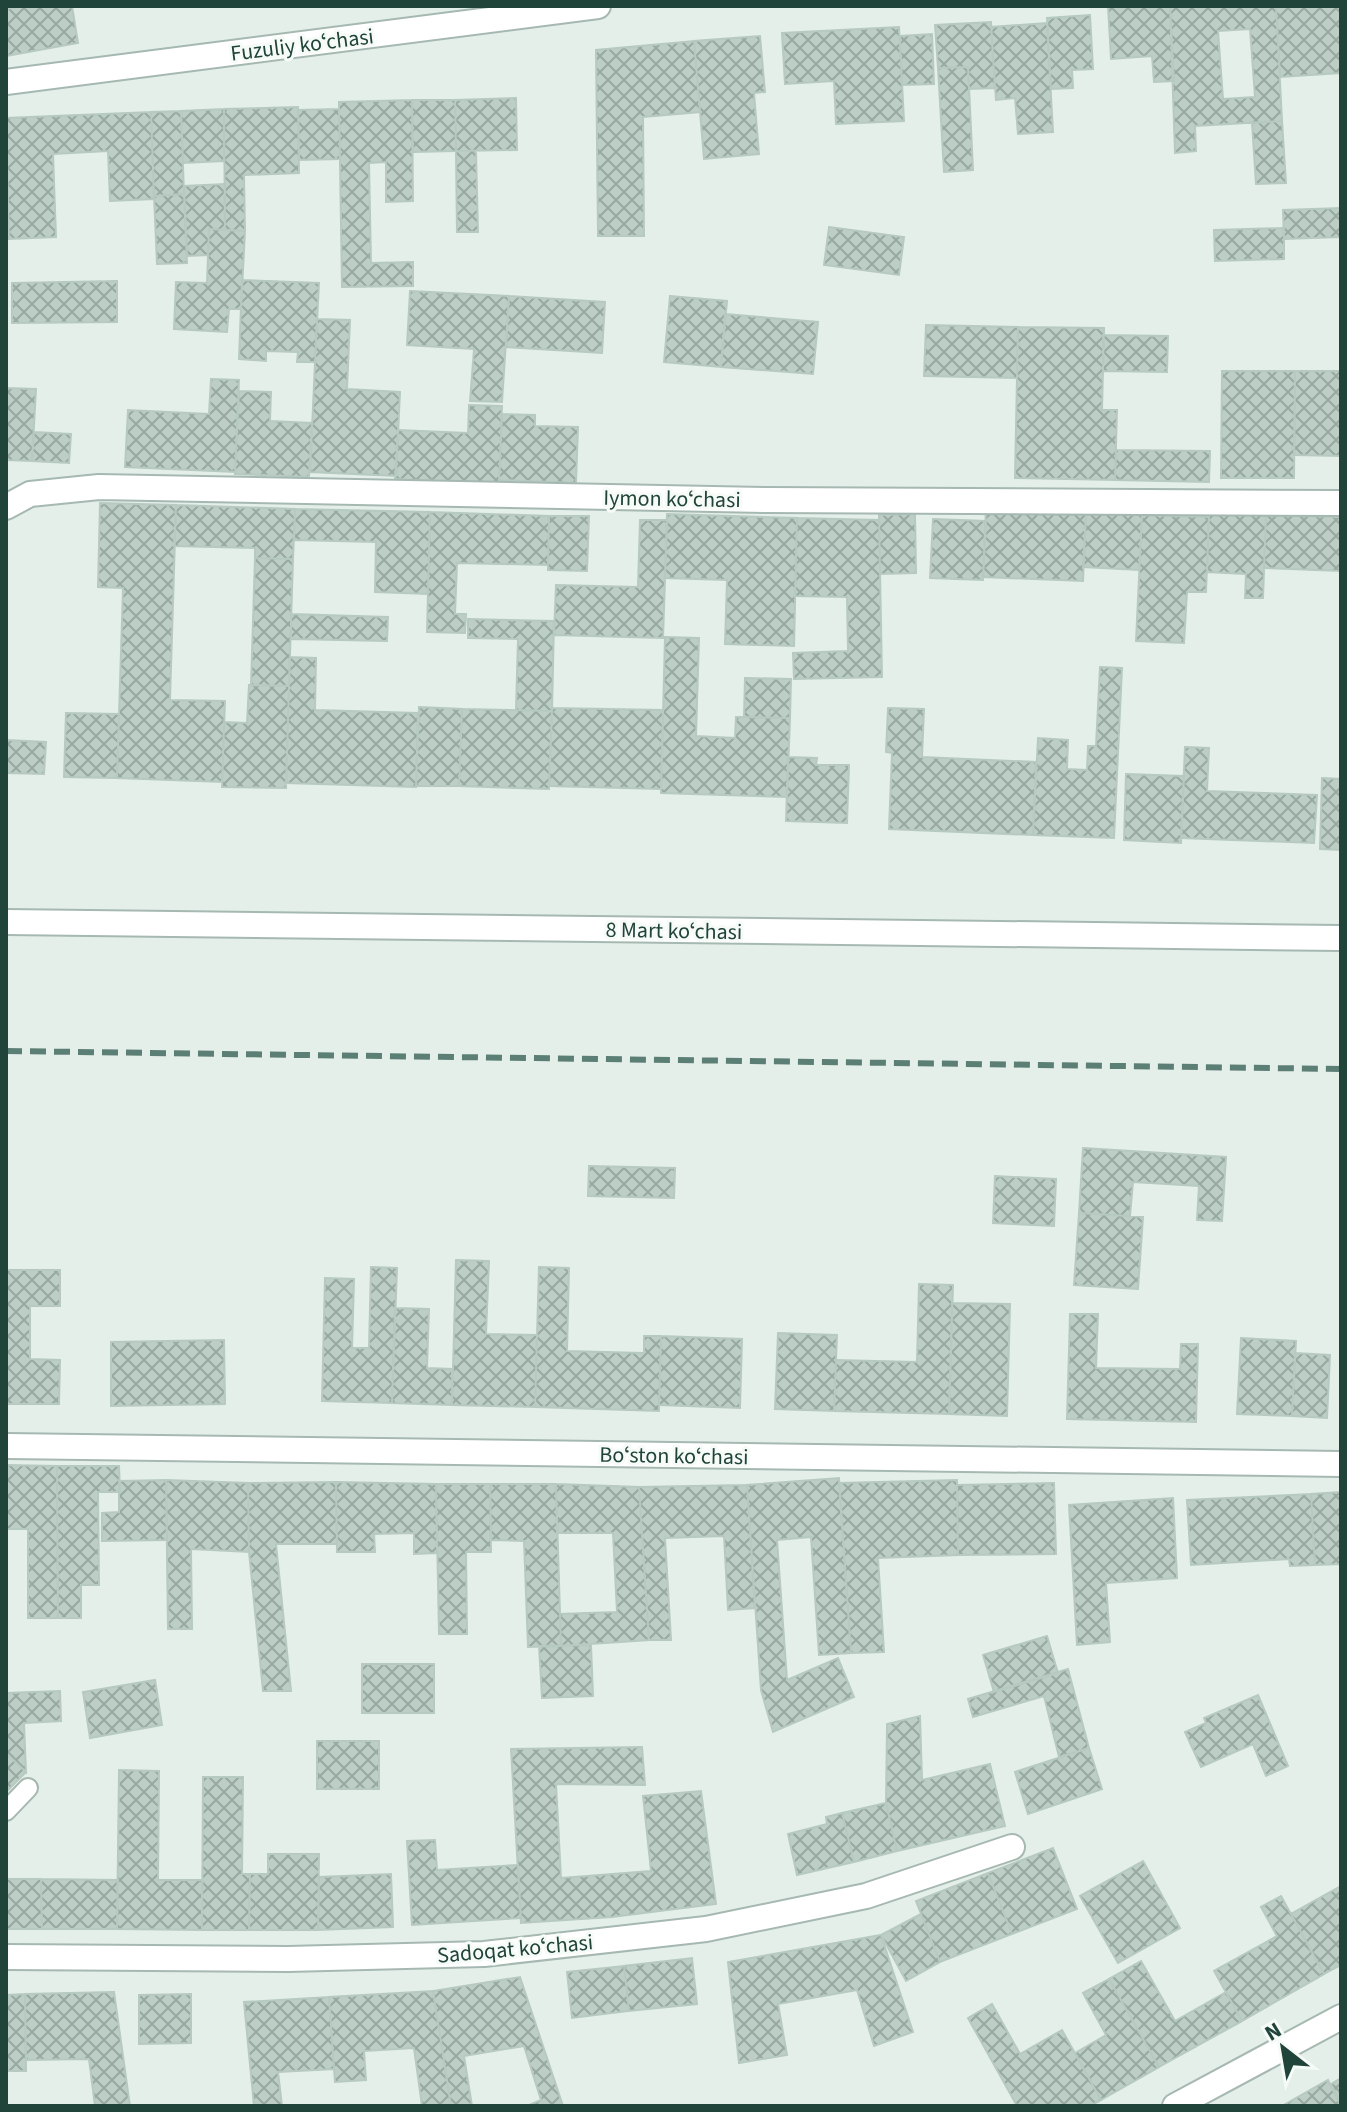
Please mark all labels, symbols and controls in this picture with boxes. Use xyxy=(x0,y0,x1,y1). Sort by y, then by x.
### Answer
street label: Fuzuliy koʻchasi xyxy=(229,20,376,70)
street label: Iymon koʻchasi xyxy=(603,482,741,516)
street label: 8 Mart koʻchasi xyxy=(605,914,743,948)
street label: Boʻston koʻchasi xyxy=(599,1439,749,1473)
street label: Sadoqat koʻchasi xyxy=(436,1926,594,1972)
north arrow xyxy=(1243,2008,1323,2088)
text: N xyxy=(1259,2014,1288,2049)

